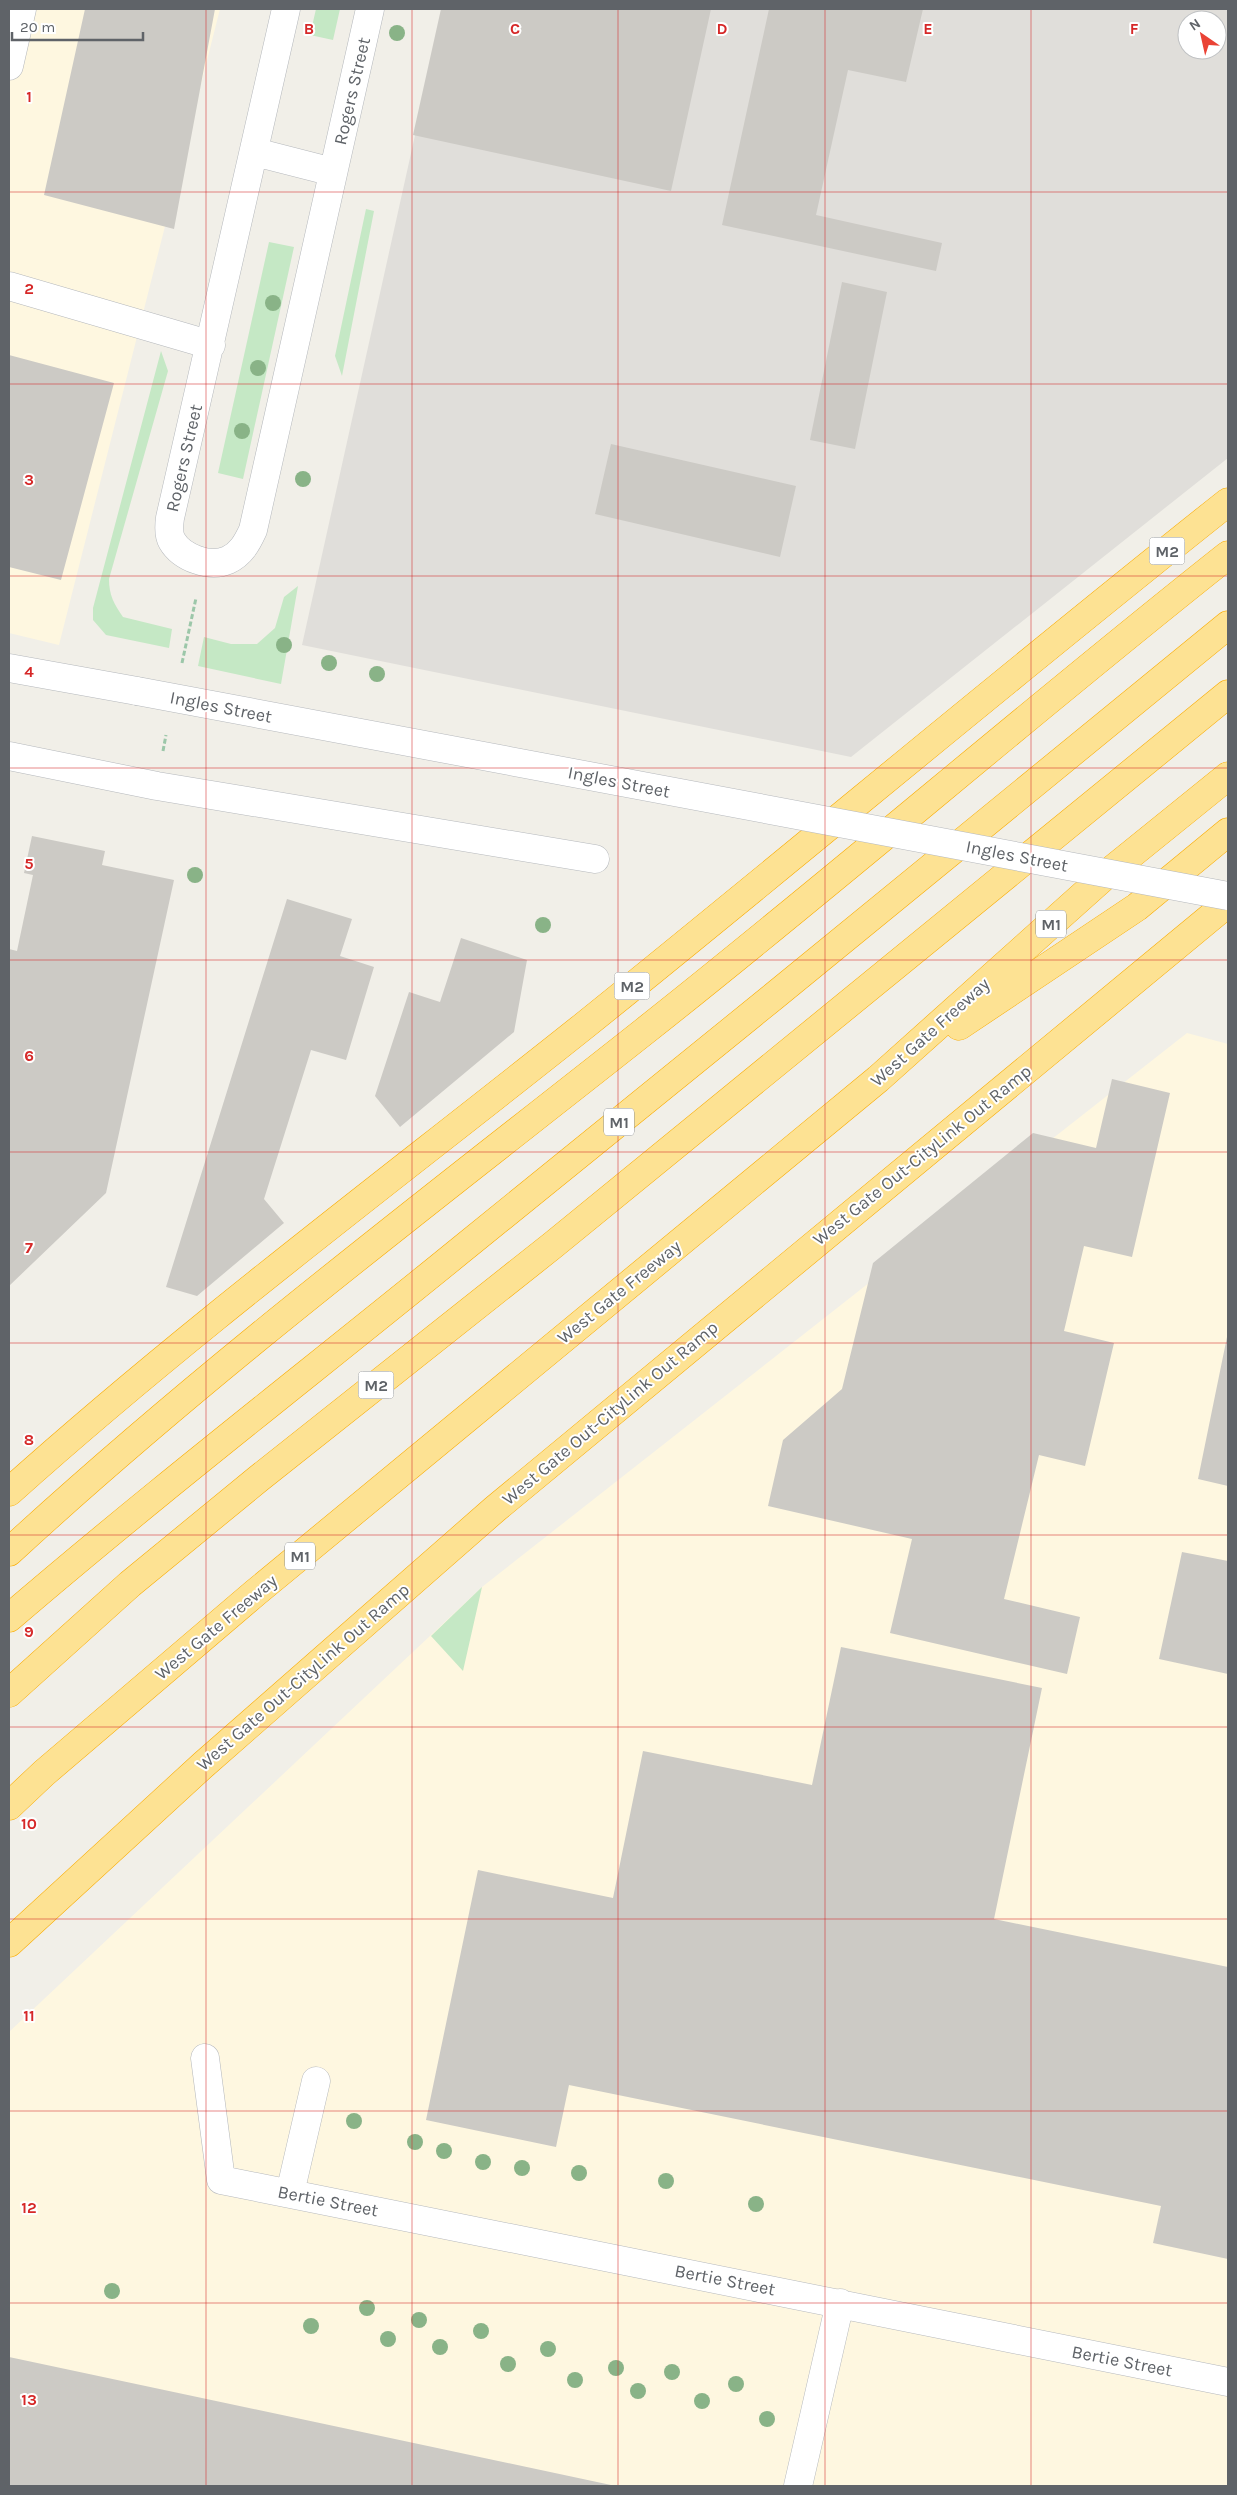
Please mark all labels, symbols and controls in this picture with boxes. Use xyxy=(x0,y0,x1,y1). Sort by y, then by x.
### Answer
scale bar xyxy=(12,10,144,42)
north arrow xyxy=(1177,10,1227,60)
text: N xyxy=(1186,15,1204,34)
text: 20 m xyxy=(20,18,55,36)
text: B xyxy=(304,19,314,38)
text: C xyxy=(510,19,520,38)
text: D xyxy=(717,19,728,38)
text: E xyxy=(923,19,933,38)
text: F xyxy=(1130,19,1139,38)
street label: Rogers Street xyxy=(329,35,375,147)
text: 1 xyxy=(26,87,32,106)
text: 2 xyxy=(24,279,34,298)
street label: Rogers Street xyxy=(161,402,207,514)
text: 3 xyxy=(24,470,34,489)
road number: M2 xyxy=(1150,538,1184,564)
text: 4 xyxy=(24,662,34,681)
street label: Ingles Street xyxy=(168,686,274,728)
street label: Ingles Street xyxy=(566,761,672,803)
street label: Ingles Street xyxy=(964,835,1070,877)
text: 5 xyxy=(24,854,34,873)
road number: M1 xyxy=(1036,911,1066,938)
road number: M2 xyxy=(614,972,650,999)
street label: West Gate Freeway xyxy=(866,972,995,1091)
text: 6 xyxy=(24,1046,34,1065)
street label: West Gate Out-CityLink Out Ramp xyxy=(808,1060,1036,1250)
road number: M1 xyxy=(604,1108,634,1136)
street label: West Gate Freeway xyxy=(553,1235,686,1349)
text: 7 xyxy=(25,1238,33,1257)
street label: West Gate Out-CityLink Out Ramp xyxy=(498,1316,722,1510)
road number: M2 xyxy=(358,1372,394,1398)
text: 8 xyxy=(24,1430,34,1449)
road number: M1 xyxy=(285,1542,315,1570)
street label: West Gate Freeway xyxy=(150,1569,282,1685)
street label: West Gate Out-CityLink Out Ramp xyxy=(192,1578,414,1776)
text: 9 xyxy=(24,1622,34,1641)
text: 10 xyxy=(21,1814,37,1833)
text: 11 xyxy=(23,2006,35,2025)
street label: Bertie Street xyxy=(276,2180,380,2222)
text: 12 xyxy=(21,2198,37,2217)
street label: Bertie Street xyxy=(673,2259,777,2301)
street label: Bertie Street xyxy=(1070,2340,1174,2382)
text: 13 xyxy=(21,2390,37,2409)

